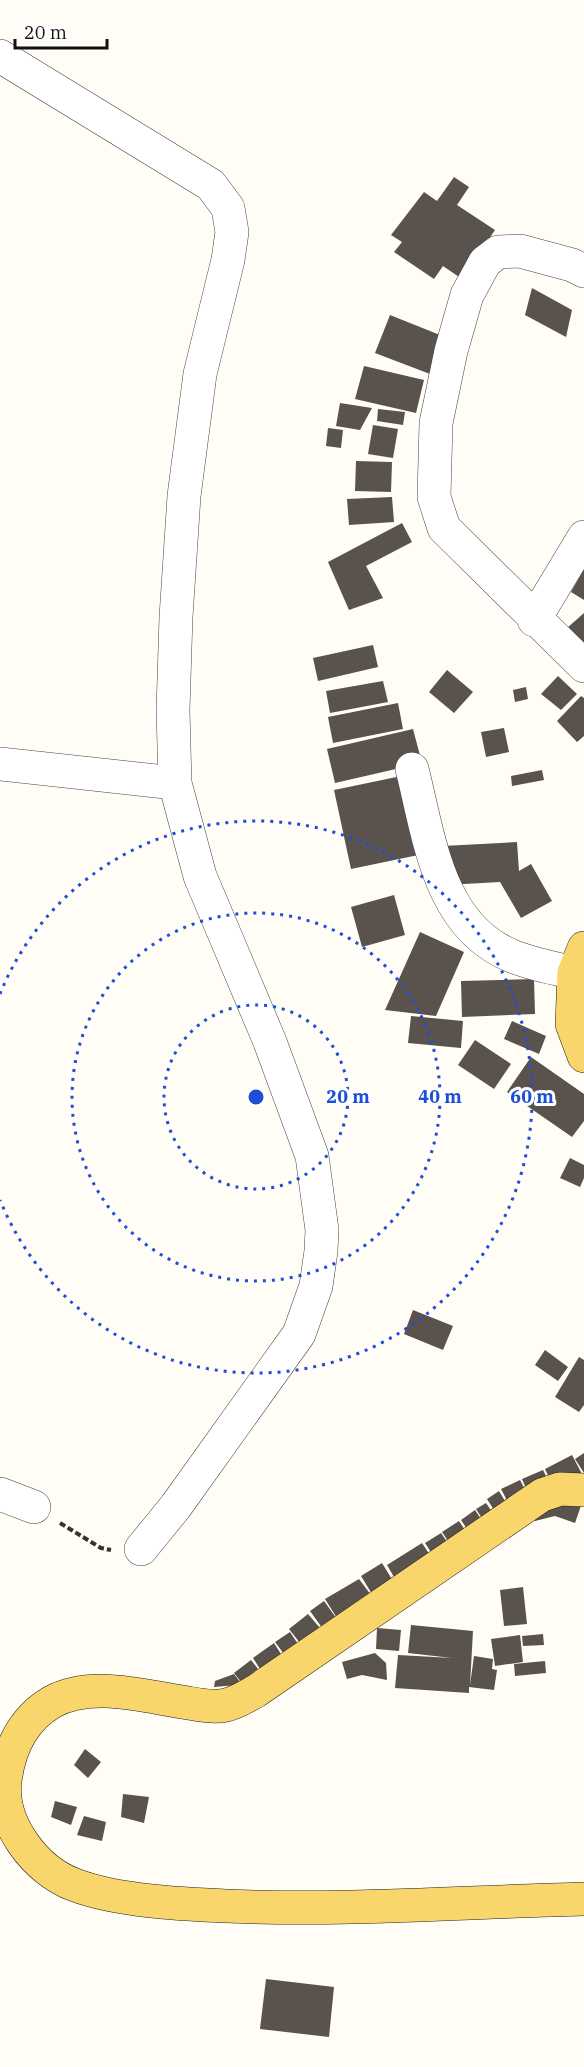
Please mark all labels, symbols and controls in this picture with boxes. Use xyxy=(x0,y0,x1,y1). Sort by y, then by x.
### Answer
scale bar xyxy=(15,12,106,50)
text: 20 m xyxy=(24,21,67,44)
text: 20 m xyxy=(326,1085,370,1108)
text: 40 m xyxy=(418,1085,462,1108)
text: 60 m xyxy=(510,1085,554,1108)
centre of rings xyxy=(246,1087,266,1107)

